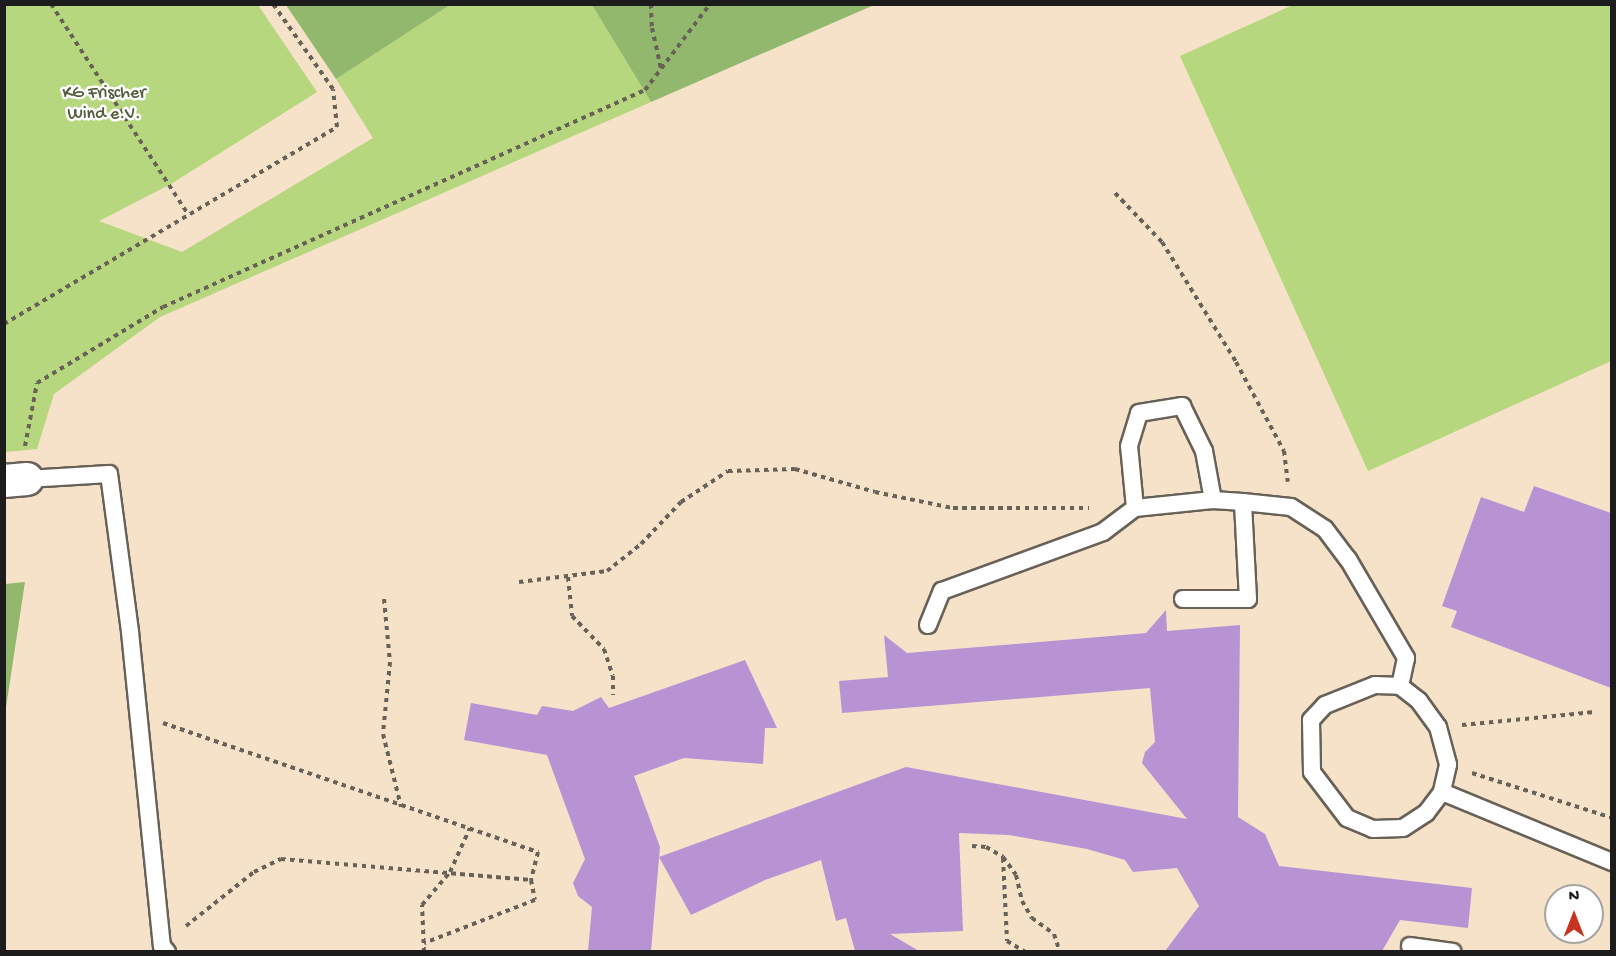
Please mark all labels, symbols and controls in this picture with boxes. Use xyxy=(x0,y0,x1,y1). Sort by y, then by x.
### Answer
park label: KG Frischer Wind e.V. xyxy=(62,84,146,127)
north arrow xyxy=(1544,884,1604,944)
text: N xyxy=(1569,888,1579,907)

